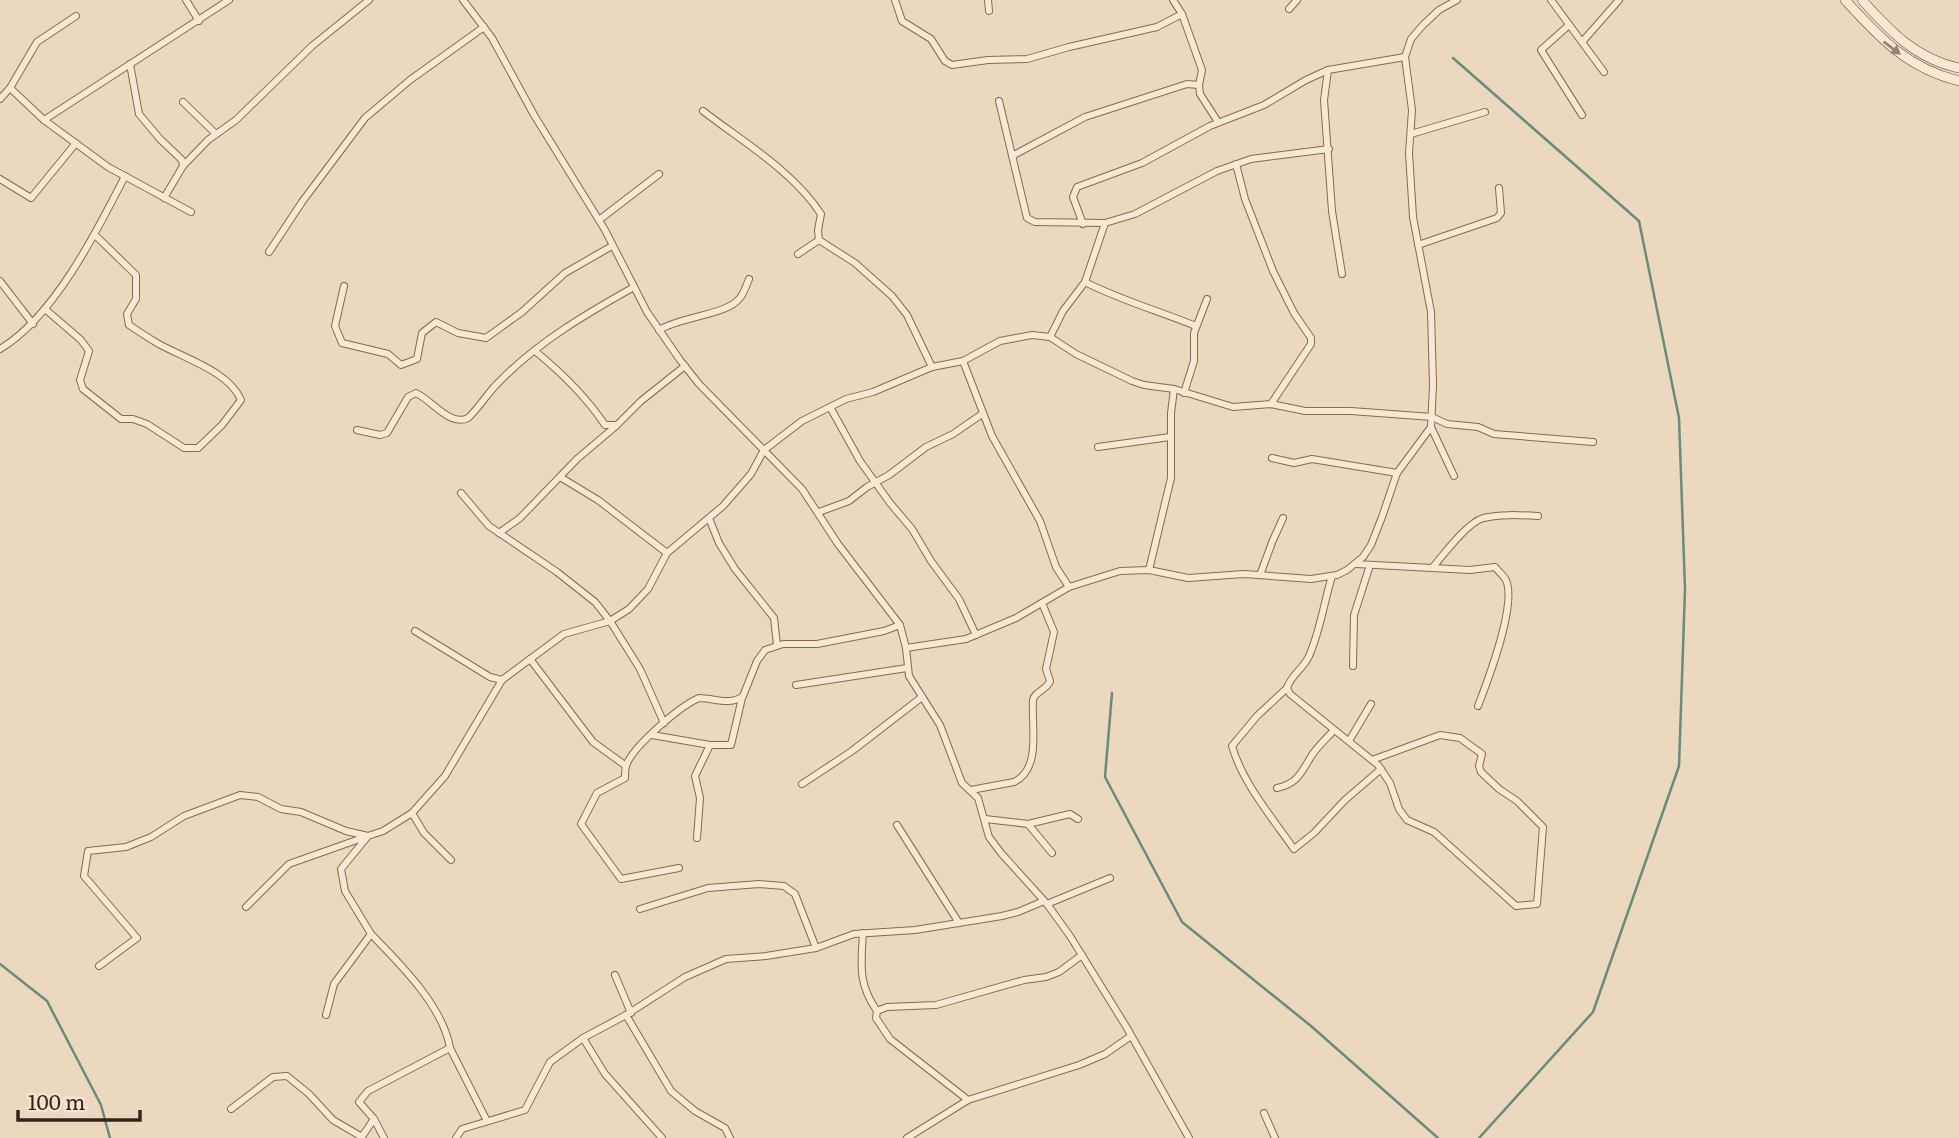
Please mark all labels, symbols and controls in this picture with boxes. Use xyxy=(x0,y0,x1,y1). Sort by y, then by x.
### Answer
one-way arrow xyxy=(1883,41,1901,56)
scale bar xyxy=(18,1078,140,1122)
text: 100 m xyxy=(28,1085,85,1116)

